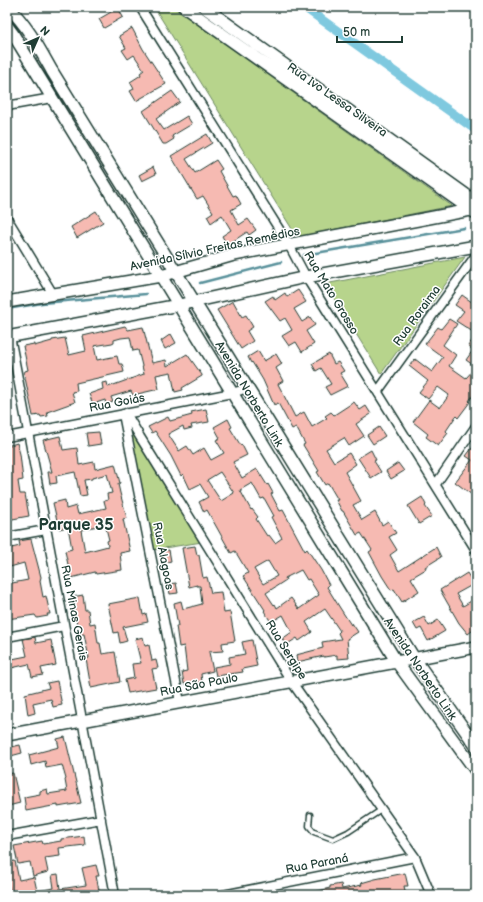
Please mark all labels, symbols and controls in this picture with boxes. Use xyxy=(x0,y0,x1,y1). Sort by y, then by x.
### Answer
north arrow xyxy=(18,18,58,58)
scale bar xyxy=(337,18,402,44)
text: N xyxy=(37,24,52,39)
text: 50 m xyxy=(343,25,370,40)
street label: Rua Ivo Lessa Silveira xyxy=(284,60,390,140)
street label: Avenida Sílvio Freitas Remédios xyxy=(129,224,301,274)
street label: Rua Mato Grosso xyxy=(300,249,362,337)
street label: Rua Roraima xyxy=(390,283,444,349)
street label: Avenida Norberto Link xyxy=(212,338,287,450)
street label: Rua Goiás xyxy=(88,390,146,416)
district label: Parque 35 xyxy=(39,516,113,535)
street label: Rua Alagoas xyxy=(149,521,177,591)
street label: Rua Minas Gerais xyxy=(57,564,91,662)
street label: Avenida Norberto Link xyxy=(380,615,460,723)
street label: Rua Sergipe xyxy=(262,617,310,683)
street label: Rua São Paulo xyxy=(159,670,239,700)
street label: Rua Paraná xyxy=(284,851,350,877)

